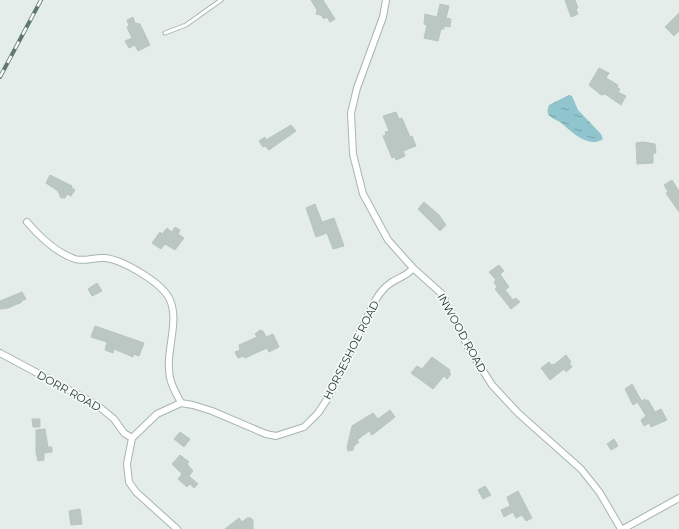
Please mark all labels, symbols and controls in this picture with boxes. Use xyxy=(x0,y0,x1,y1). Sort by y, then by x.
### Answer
street label: INWOOD ROAD xyxy=(434,291,490,375)
street label: HORSESHOE ROAD xyxy=(320,298,382,402)
street label: DORR ROAD xyxy=(34,368,104,414)

